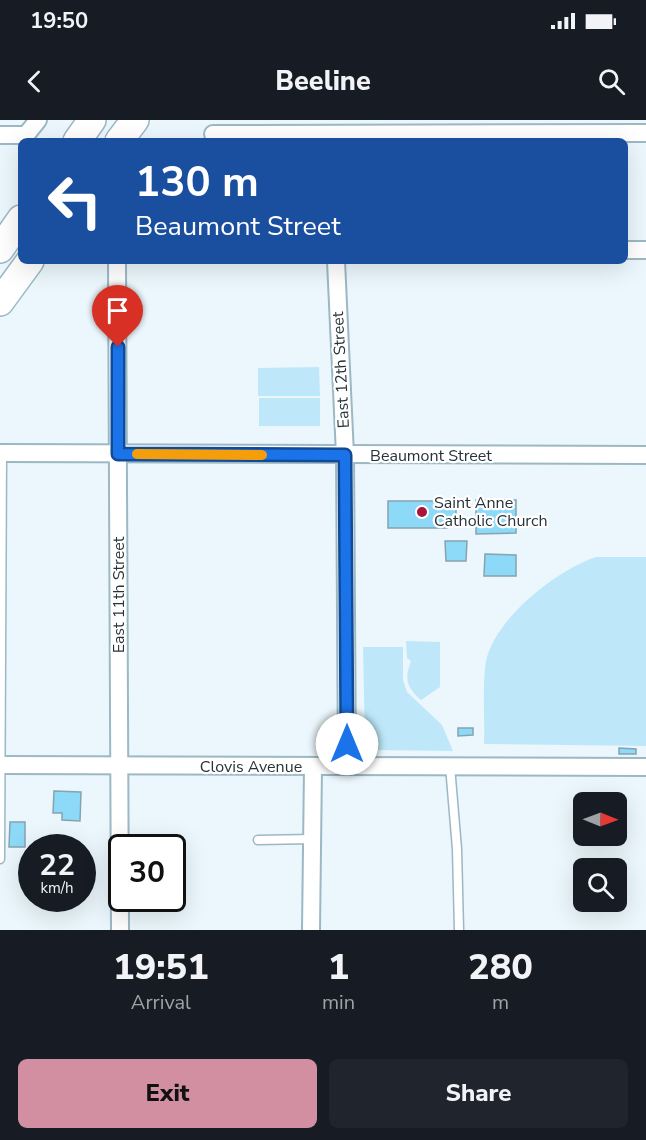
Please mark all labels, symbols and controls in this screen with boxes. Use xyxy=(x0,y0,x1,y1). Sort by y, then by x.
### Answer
text: 19:50 xyxy=(30,6,88,36)
text: Beeline xyxy=(275,63,371,100)
icon: back xyxy=(18,65,51,98)
icon: search xyxy=(595,65,628,98)
text: 130 m xyxy=(135,154,259,211)
icon: left xyxy=(36,162,114,240)
text: Beaumont Street xyxy=(135,208,341,245)
pin xyxy=(92,285,143,347)
icon: arrive xyxy=(101,294,134,327)
street label: East 12th Street xyxy=(327,311,355,429)
street label: Beaumont Street xyxy=(370,445,492,467)
place label: Saint Anne Catholic Church xyxy=(434,492,548,532)
marker: Saint Anne Catholic Church xyxy=(415,505,429,519)
street label: East 11th Street xyxy=(108,536,130,653)
position arrow xyxy=(315,712,379,776)
street label: Clovis Avenue xyxy=(200,756,302,778)
north arrow xyxy=(573,792,627,846)
map controls xyxy=(573,792,627,912)
speed limit sign: 30 xyxy=(108,834,186,912)
text: 22 xyxy=(39,845,75,886)
button: search xyxy=(573,858,627,912)
text: km/h xyxy=(40,878,74,898)
text: 19:51 xyxy=(113,943,209,992)
text: 1 xyxy=(328,943,349,992)
text: 280 xyxy=(468,943,533,992)
text: Arrival xyxy=(131,989,191,1016)
text: min xyxy=(322,989,355,1016)
text: m xyxy=(492,989,509,1016)
button: Exit xyxy=(18,1059,317,1128)
button: Share xyxy=(329,1059,628,1128)

